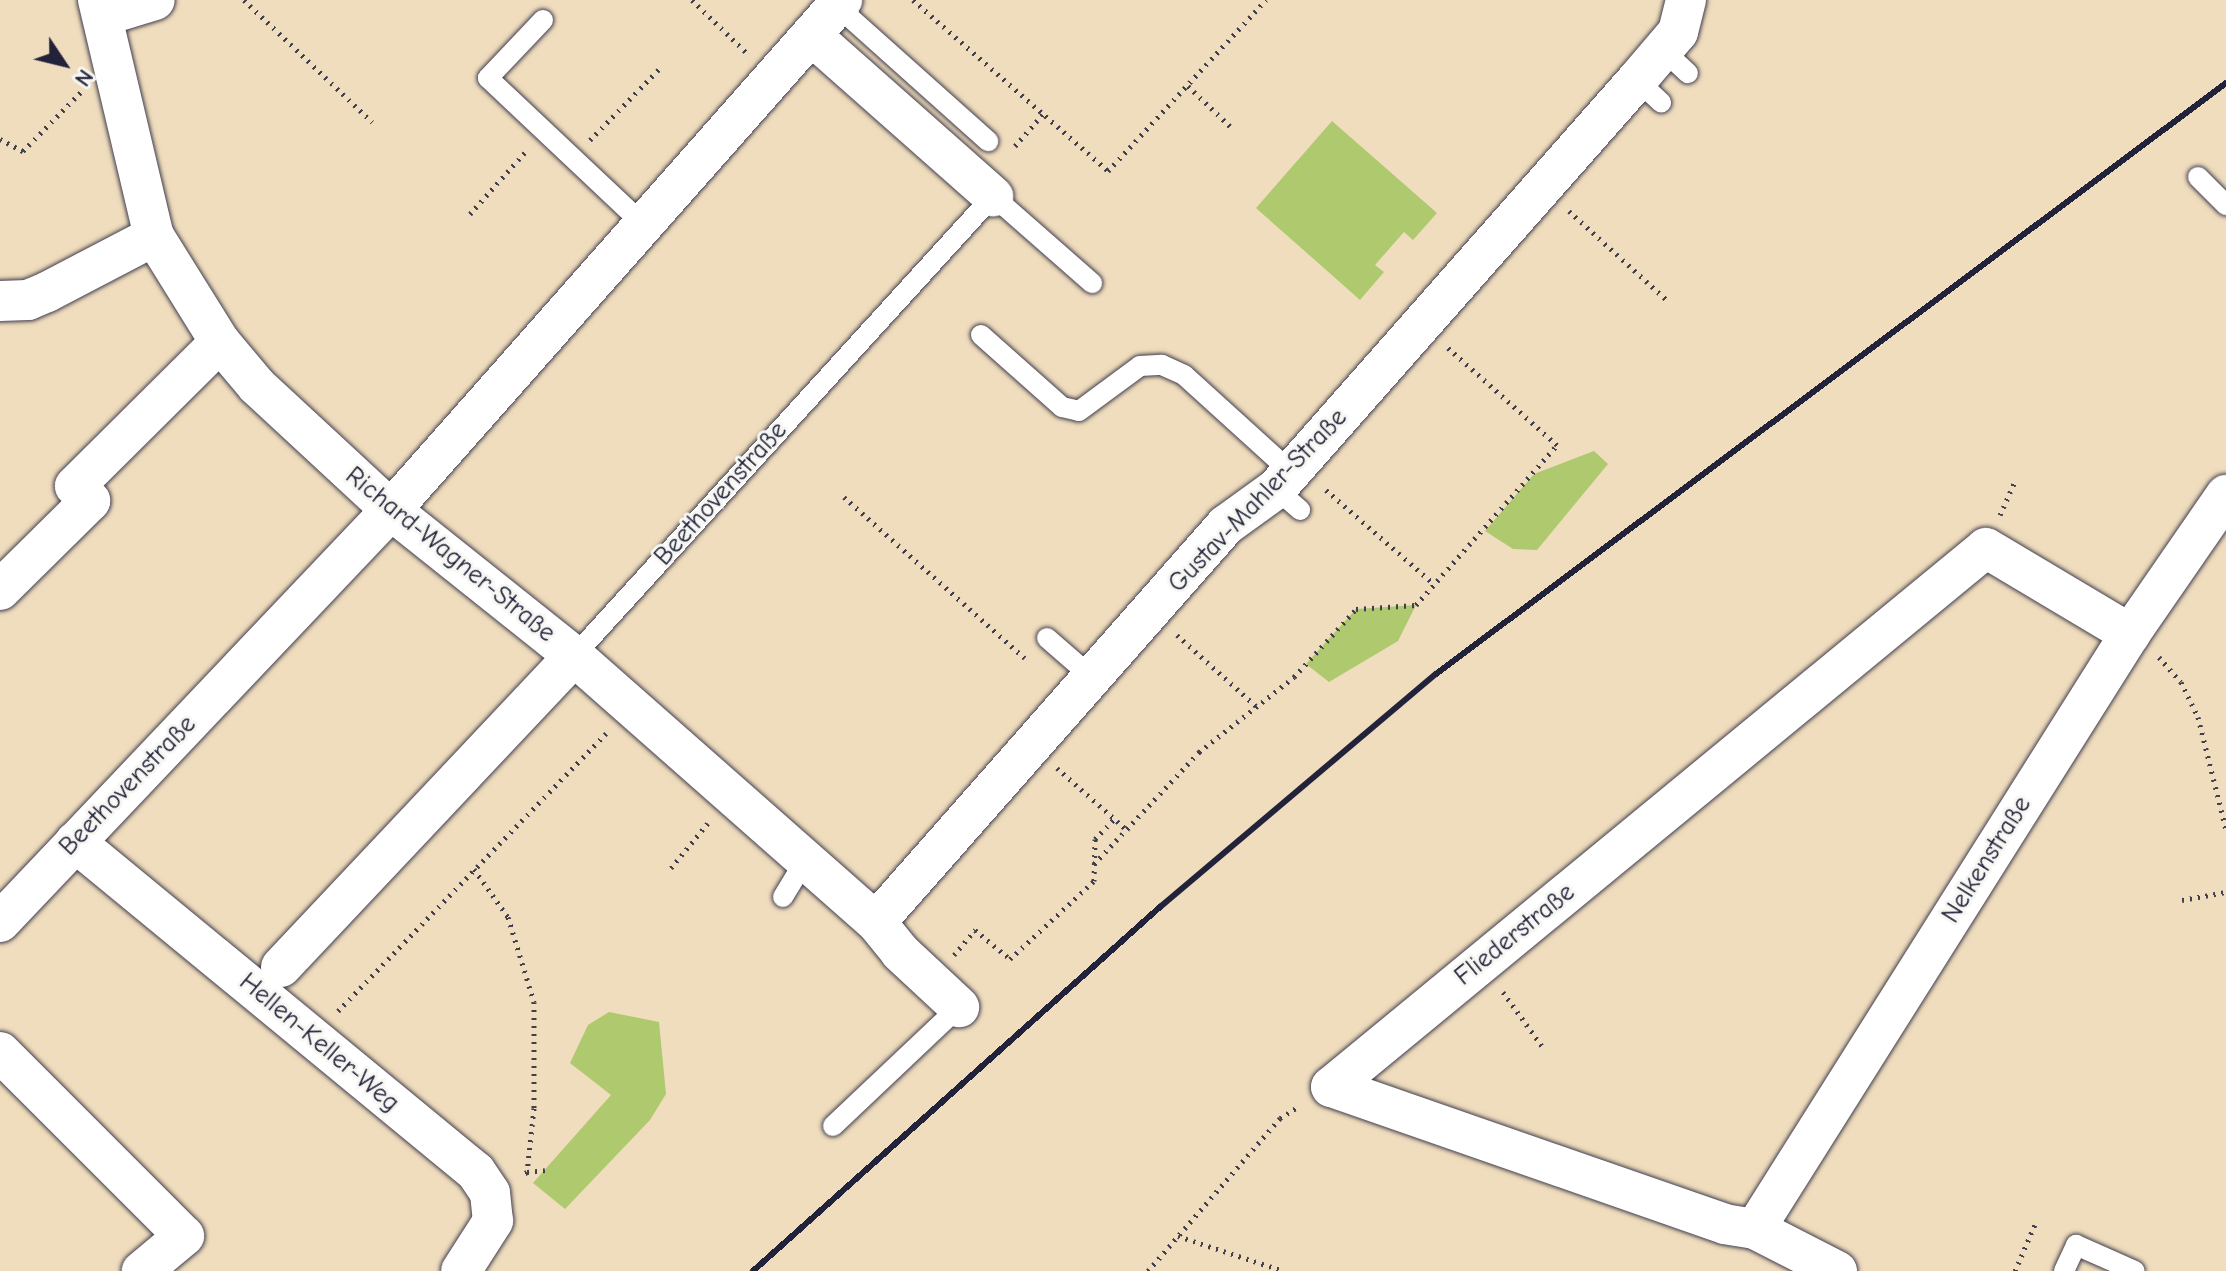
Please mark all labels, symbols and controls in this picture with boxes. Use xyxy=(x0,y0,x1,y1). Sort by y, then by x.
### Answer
north arrow xyxy=(24,24,104,104)
text: N xyxy=(69,64,98,91)
street label: Gustav-Mahler-Straße xyxy=(1162,403,1354,599)
street label: Beethovenstraße xyxy=(648,416,794,572)
street label: Richard-Wagner-Straße xyxy=(339,461,561,649)
street label: Beethovenstraße xyxy=(53,709,203,863)
street label: Nelkenstraße xyxy=(1936,791,2038,929)
street label: Fliederstraße xyxy=(1449,877,1581,993)
street label: Hellen-Keller-Weg xyxy=(233,967,405,1119)

